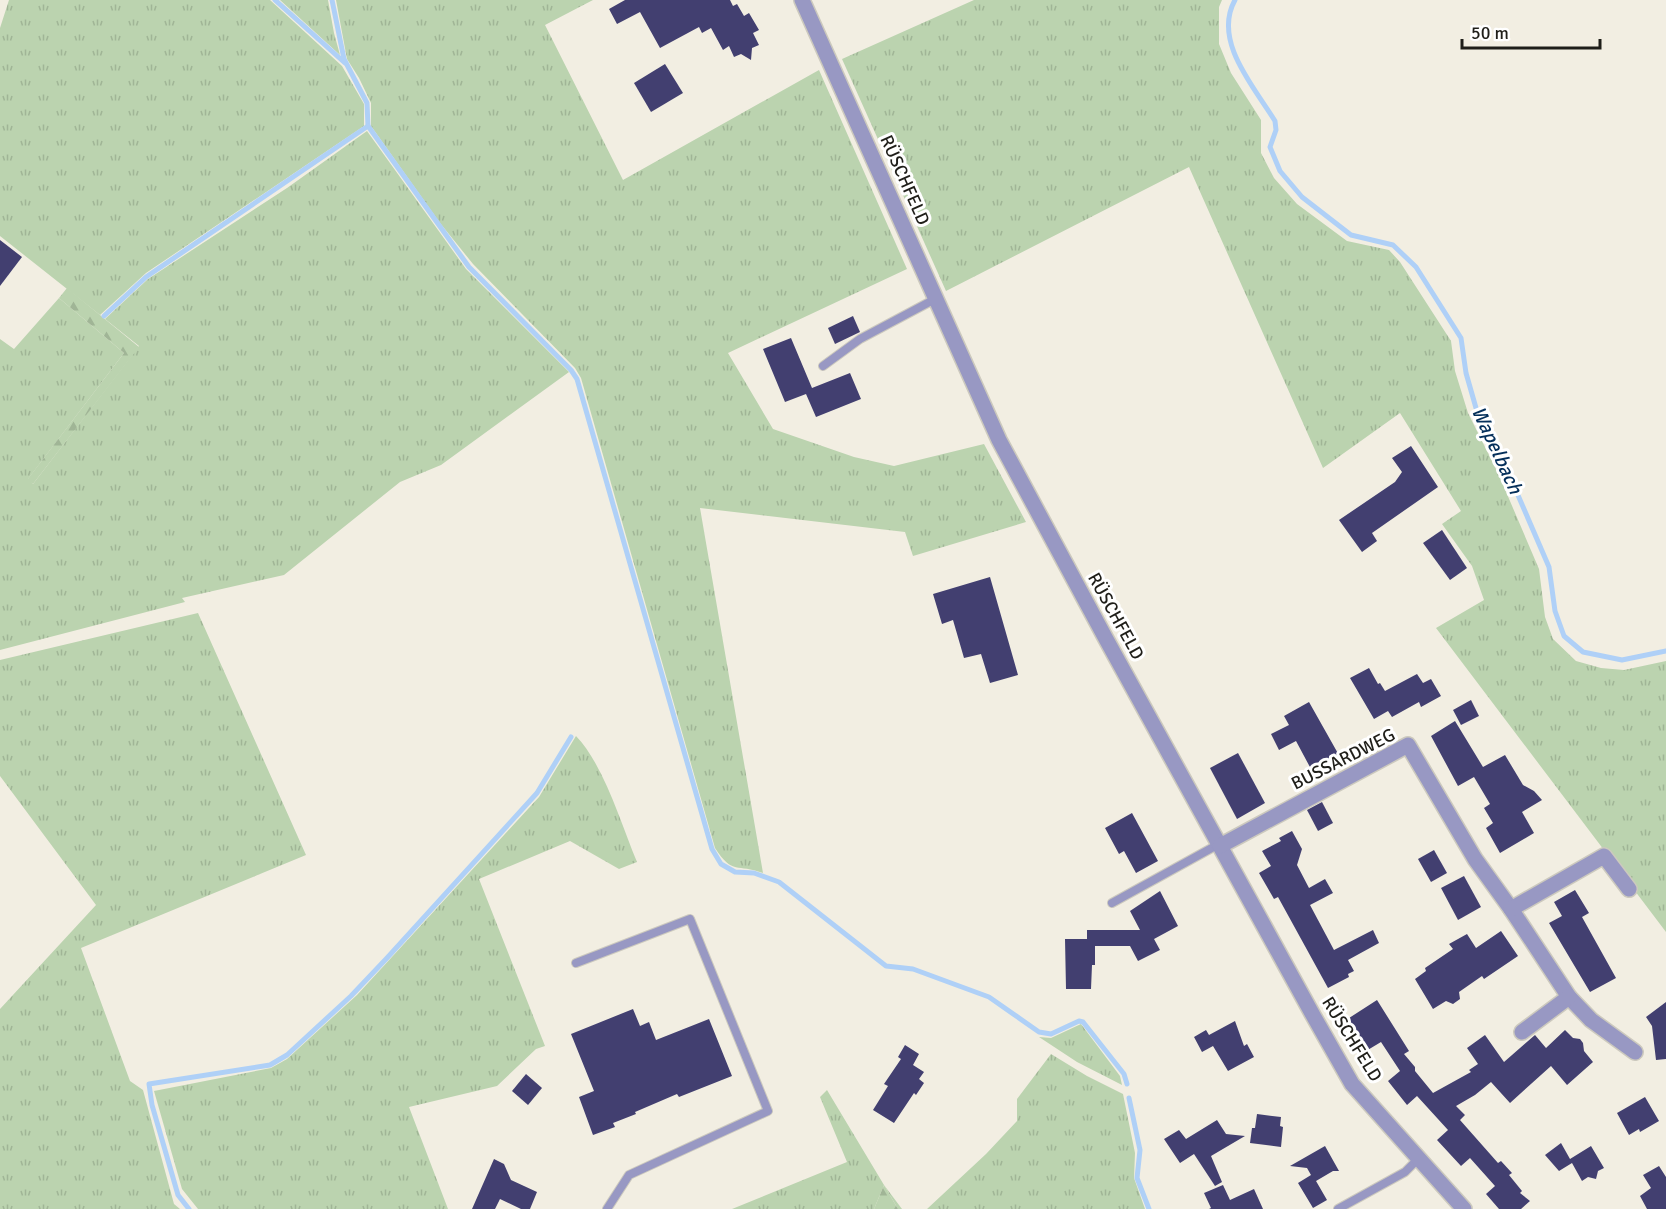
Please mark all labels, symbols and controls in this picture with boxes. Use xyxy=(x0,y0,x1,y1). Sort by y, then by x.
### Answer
scale bar xyxy=(1462,12,1600,50)
text: 50 m xyxy=(1471,22,1509,44)
street label: RÜSCHFELD xyxy=(875,132,935,228)
water label: Wapelbach xyxy=(1466,402,1529,499)
street label: RÜSCHFELD xyxy=(1083,569,1149,663)
street label: BUSSARDWEG xyxy=(1288,723,1398,795)
street label: RÜSCHFELD xyxy=(1317,992,1387,1086)

